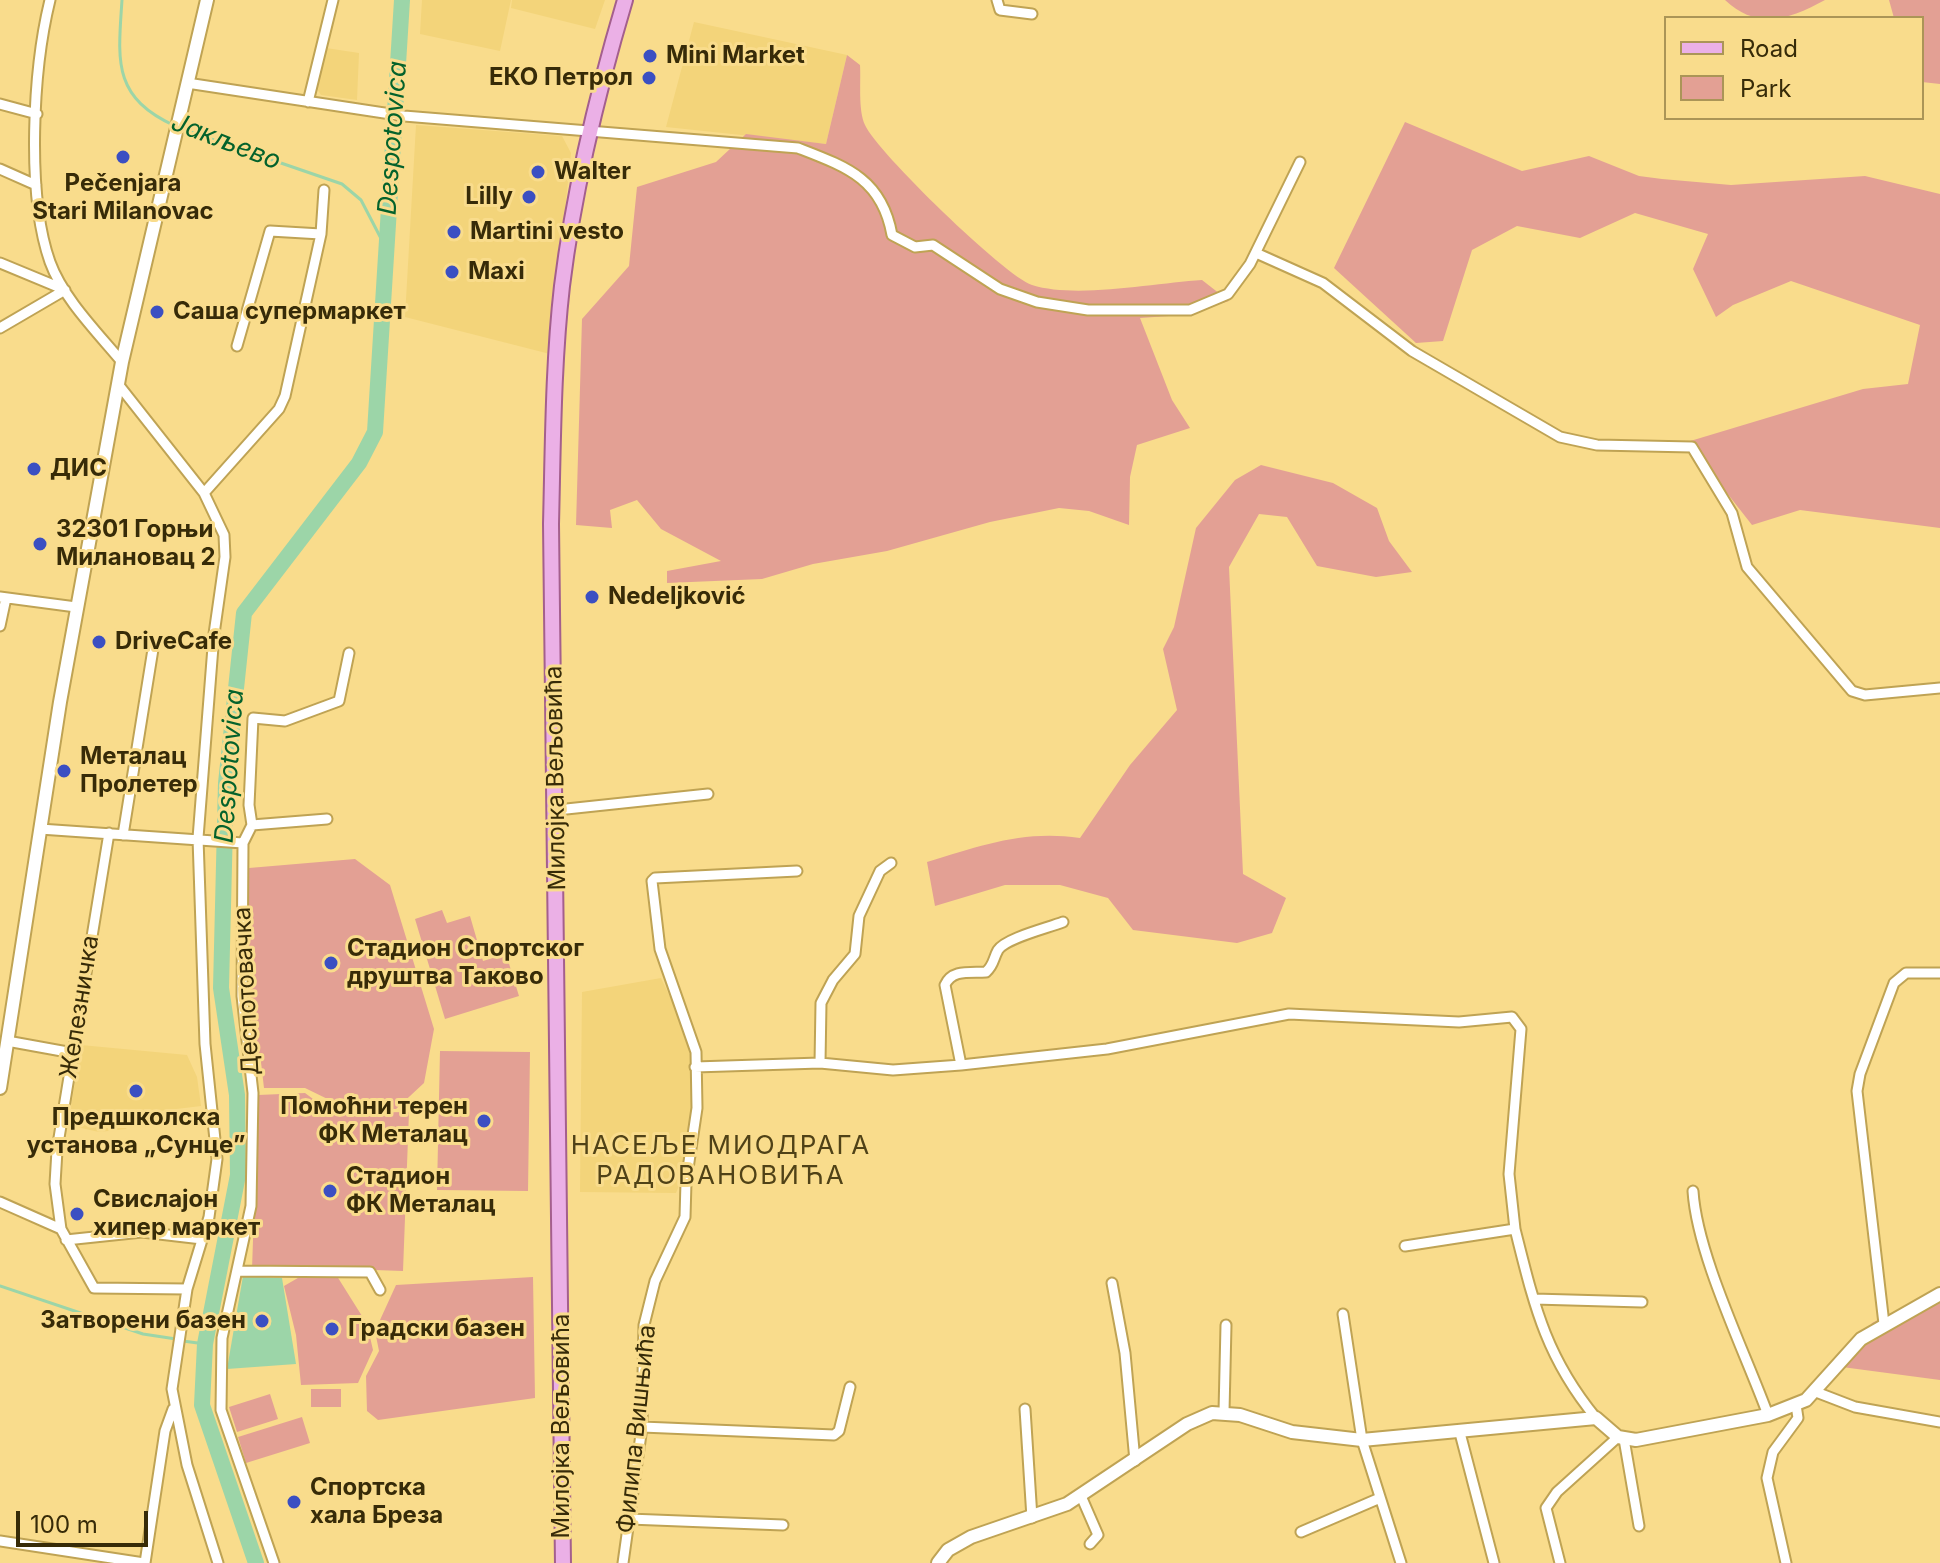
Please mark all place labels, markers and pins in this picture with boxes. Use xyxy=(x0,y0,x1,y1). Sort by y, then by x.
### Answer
place label: Mini Market xyxy=(666,42,805,70)
marker: Mini Market xyxy=(641,47,659,65)
place label: ЕКО Петрол xyxy=(489,64,633,92)
marker: ЕКО Петрол xyxy=(640,69,658,87)
marker: Pečenjara Stari Milanovac xyxy=(114,148,132,166)
place label: Walter xyxy=(554,158,631,186)
marker: Walter xyxy=(529,163,547,181)
place label: Pečenjara Stari Milanovac xyxy=(32,170,214,226)
place label: Lilly xyxy=(465,183,513,211)
marker: Lilly xyxy=(520,188,538,206)
place label: Martini vesto xyxy=(470,218,624,246)
marker: Martini vesto xyxy=(445,223,463,241)
place label: Maxi xyxy=(468,258,525,286)
marker: Maxi xyxy=(443,263,461,281)
place label: Саша супермаркет xyxy=(173,298,406,326)
marker: Саша супермаркет xyxy=(148,303,166,321)
place label: ДИС xyxy=(50,455,107,483)
marker: ДИС xyxy=(25,460,43,478)
place label: 32301 Горњи Милановац 2 xyxy=(56,516,216,572)
marker: 32301 Горњи Милановац 2 xyxy=(31,535,49,553)
place label: Nedeljković xyxy=(608,583,746,611)
marker: Nedeljković xyxy=(583,588,601,606)
place label: DriveCafe xyxy=(115,628,232,656)
marker: DriveCafe xyxy=(90,633,108,651)
place label: Металац Пролетер xyxy=(80,743,198,799)
marker: Металац Пролетер xyxy=(55,762,73,780)
place label: Стадион Спортског друштва Таково xyxy=(347,935,584,991)
marker: Стадион Спортског друштва Таково xyxy=(322,954,340,972)
marker: Предшколска установа „Сунце” xyxy=(127,1082,145,1100)
place label: Помоћни терен ФК Металац xyxy=(280,1093,468,1149)
place label: Предшколска установа „Сунце” xyxy=(27,1104,245,1160)
marker: Помоћни терен ФК Металац xyxy=(475,1112,493,1130)
place label: Стадион ФК Металац xyxy=(346,1163,496,1219)
marker: Стадион ФК Металац xyxy=(321,1182,339,1200)
place label: Свислајон хипер маркет xyxy=(93,1186,260,1242)
marker: Свислајон хипер маркет xyxy=(68,1205,86,1223)
place label: Затворени базен xyxy=(40,1307,246,1335)
marker: Затворени базен xyxy=(253,1312,271,1330)
place label: Градски базен xyxy=(348,1315,525,1343)
marker: Градски базен xyxy=(323,1320,341,1338)
place label: Спортска хала Бреза xyxy=(310,1474,443,1530)
marker: Спортска хала Бреза xyxy=(285,1493,303,1511)

